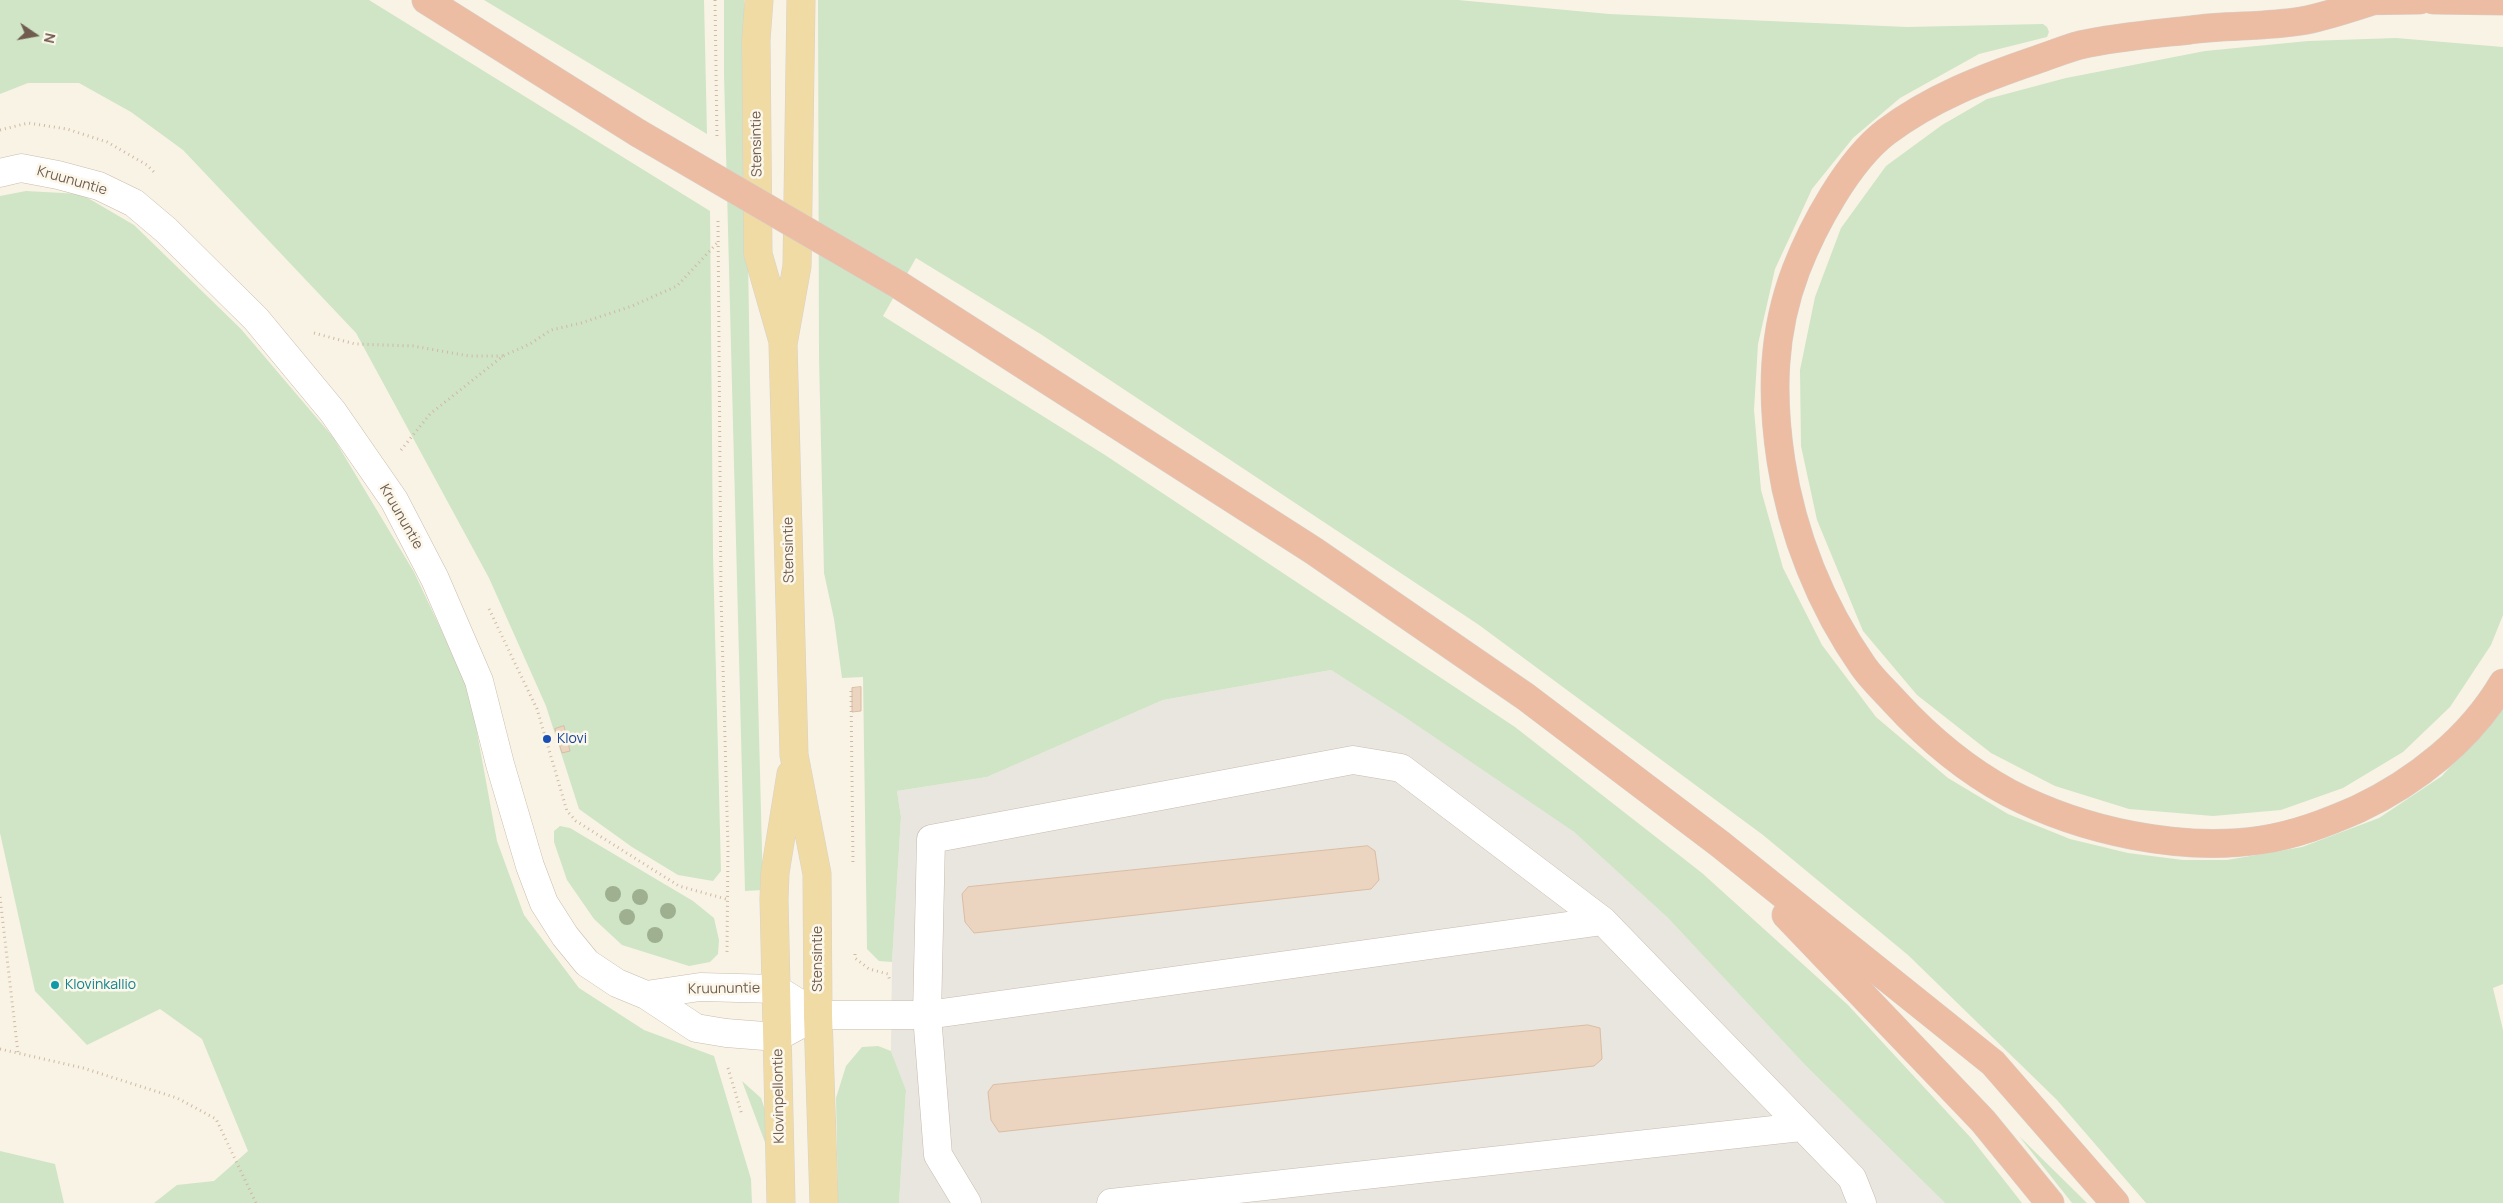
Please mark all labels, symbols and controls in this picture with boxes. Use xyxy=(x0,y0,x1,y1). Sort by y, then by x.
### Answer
north arrow xyxy=(10,10,60,60)
text: N xyxy=(40,31,60,45)
street label: Stensintie xyxy=(748,111,766,177)
street label: Kruununtie xyxy=(35,163,109,199)
street label: Kruununtie xyxy=(376,482,426,552)
street label: Stensintie xyxy=(780,517,798,583)
place label: Klovi xyxy=(557,731,587,747)
marker: Klovi xyxy=(541,733,553,745)
street label: Stensintie xyxy=(810,926,826,992)
place label: Klovinkallio xyxy=(65,977,136,993)
marker: Klovinkallio xyxy=(49,979,61,991)
street label: Kruununtie xyxy=(688,980,760,998)
street label: Klovinpellontie xyxy=(770,1048,788,1144)

